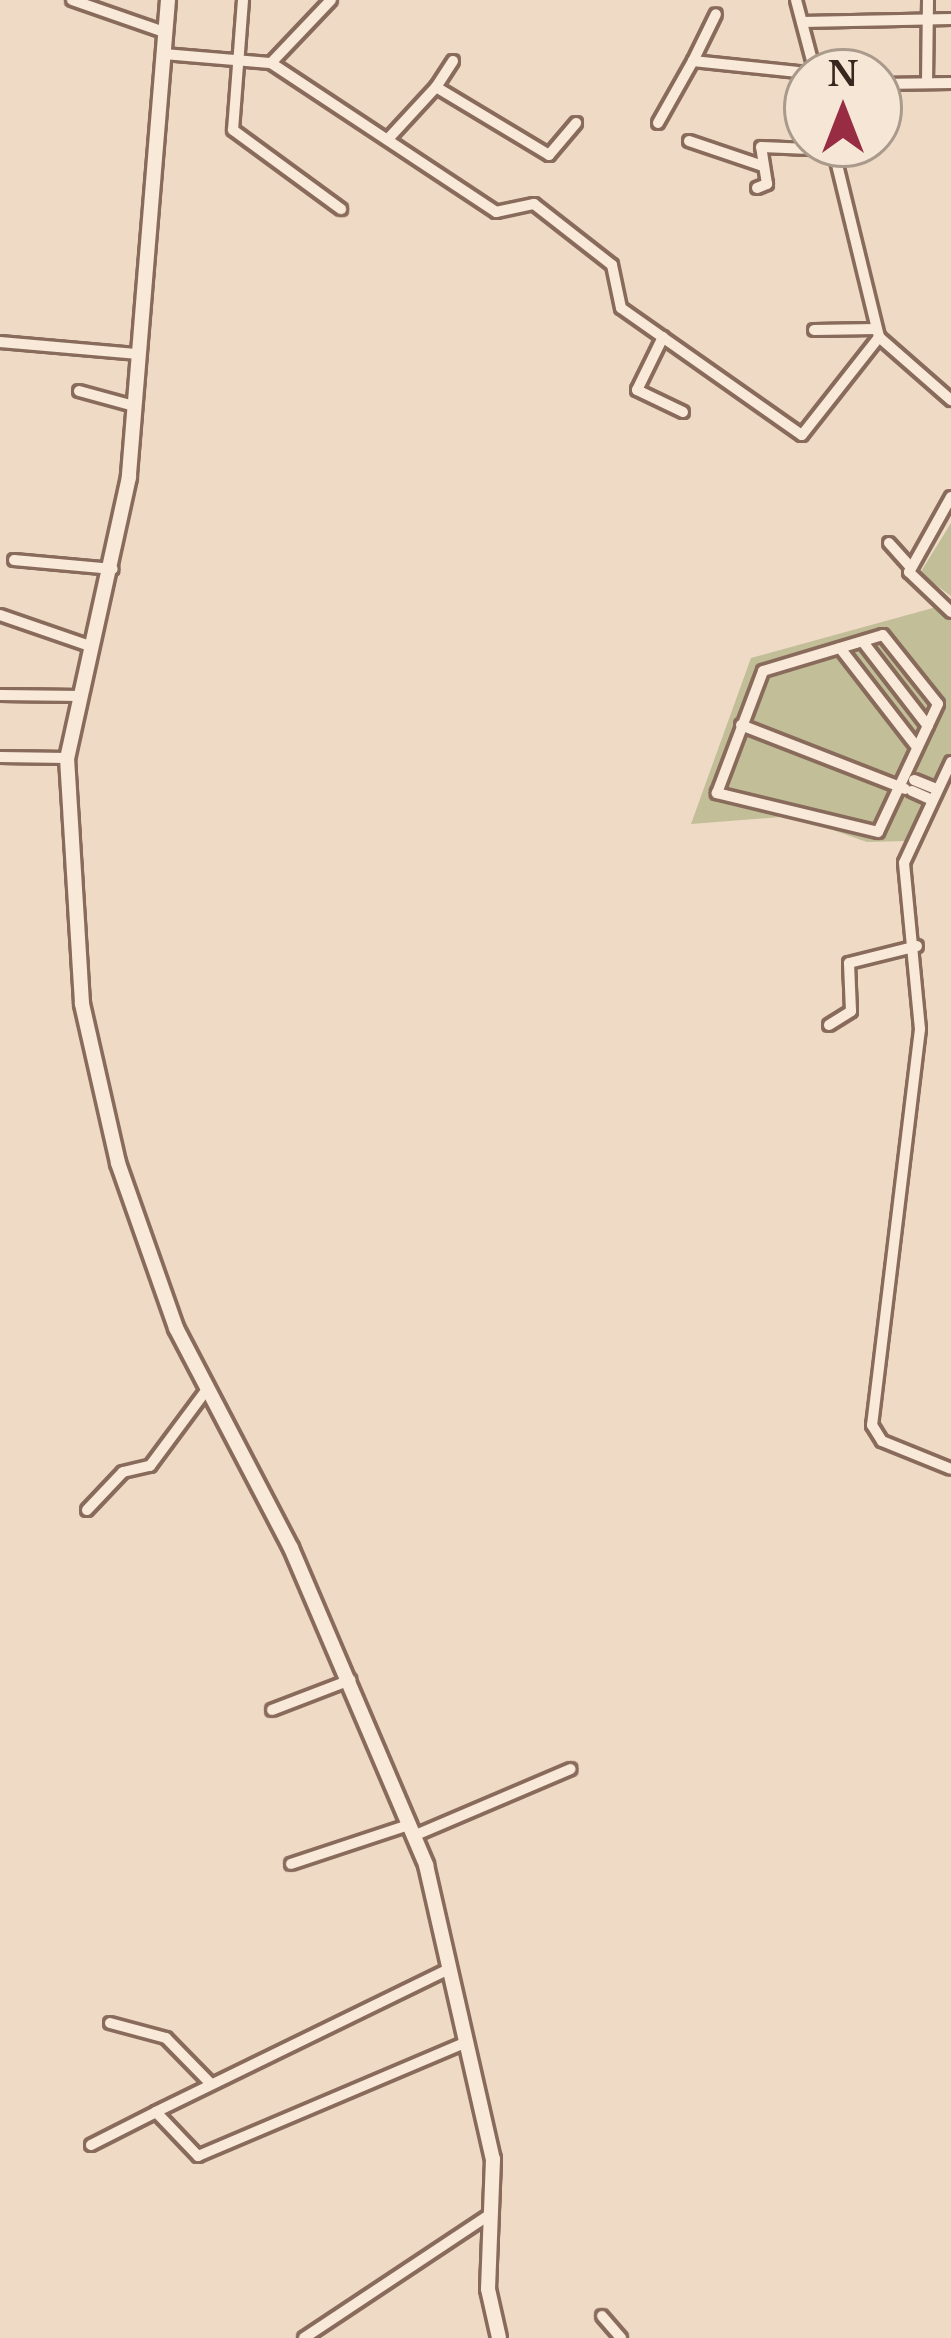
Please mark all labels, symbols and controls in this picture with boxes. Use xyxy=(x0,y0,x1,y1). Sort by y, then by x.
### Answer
north arrow xyxy=(783,48,903,168)
text: N xyxy=(827,54,859,95)

